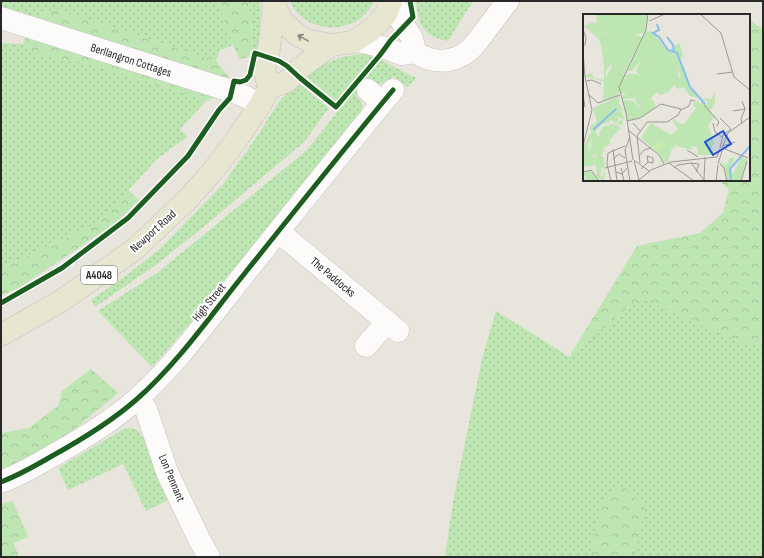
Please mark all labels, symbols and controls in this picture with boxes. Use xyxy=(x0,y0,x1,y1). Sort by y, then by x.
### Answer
inset map xyxy=(583,14,750,181)
one-way arrow xyxy=(297,33,309,41)
street label: Berllangron Cottages xyxy=(88,40,173,81)
street label: Newport Road xyxy=(127,207,179,256)
street label: The Paddocks xyxy=(307,254,358,301)
road number: A4048 xyxy=(81,266,117,284)
street label: High Street xyxy=(189,280,230,325)
street label: Lon Pennant xyxy=(155,452,188,504)

